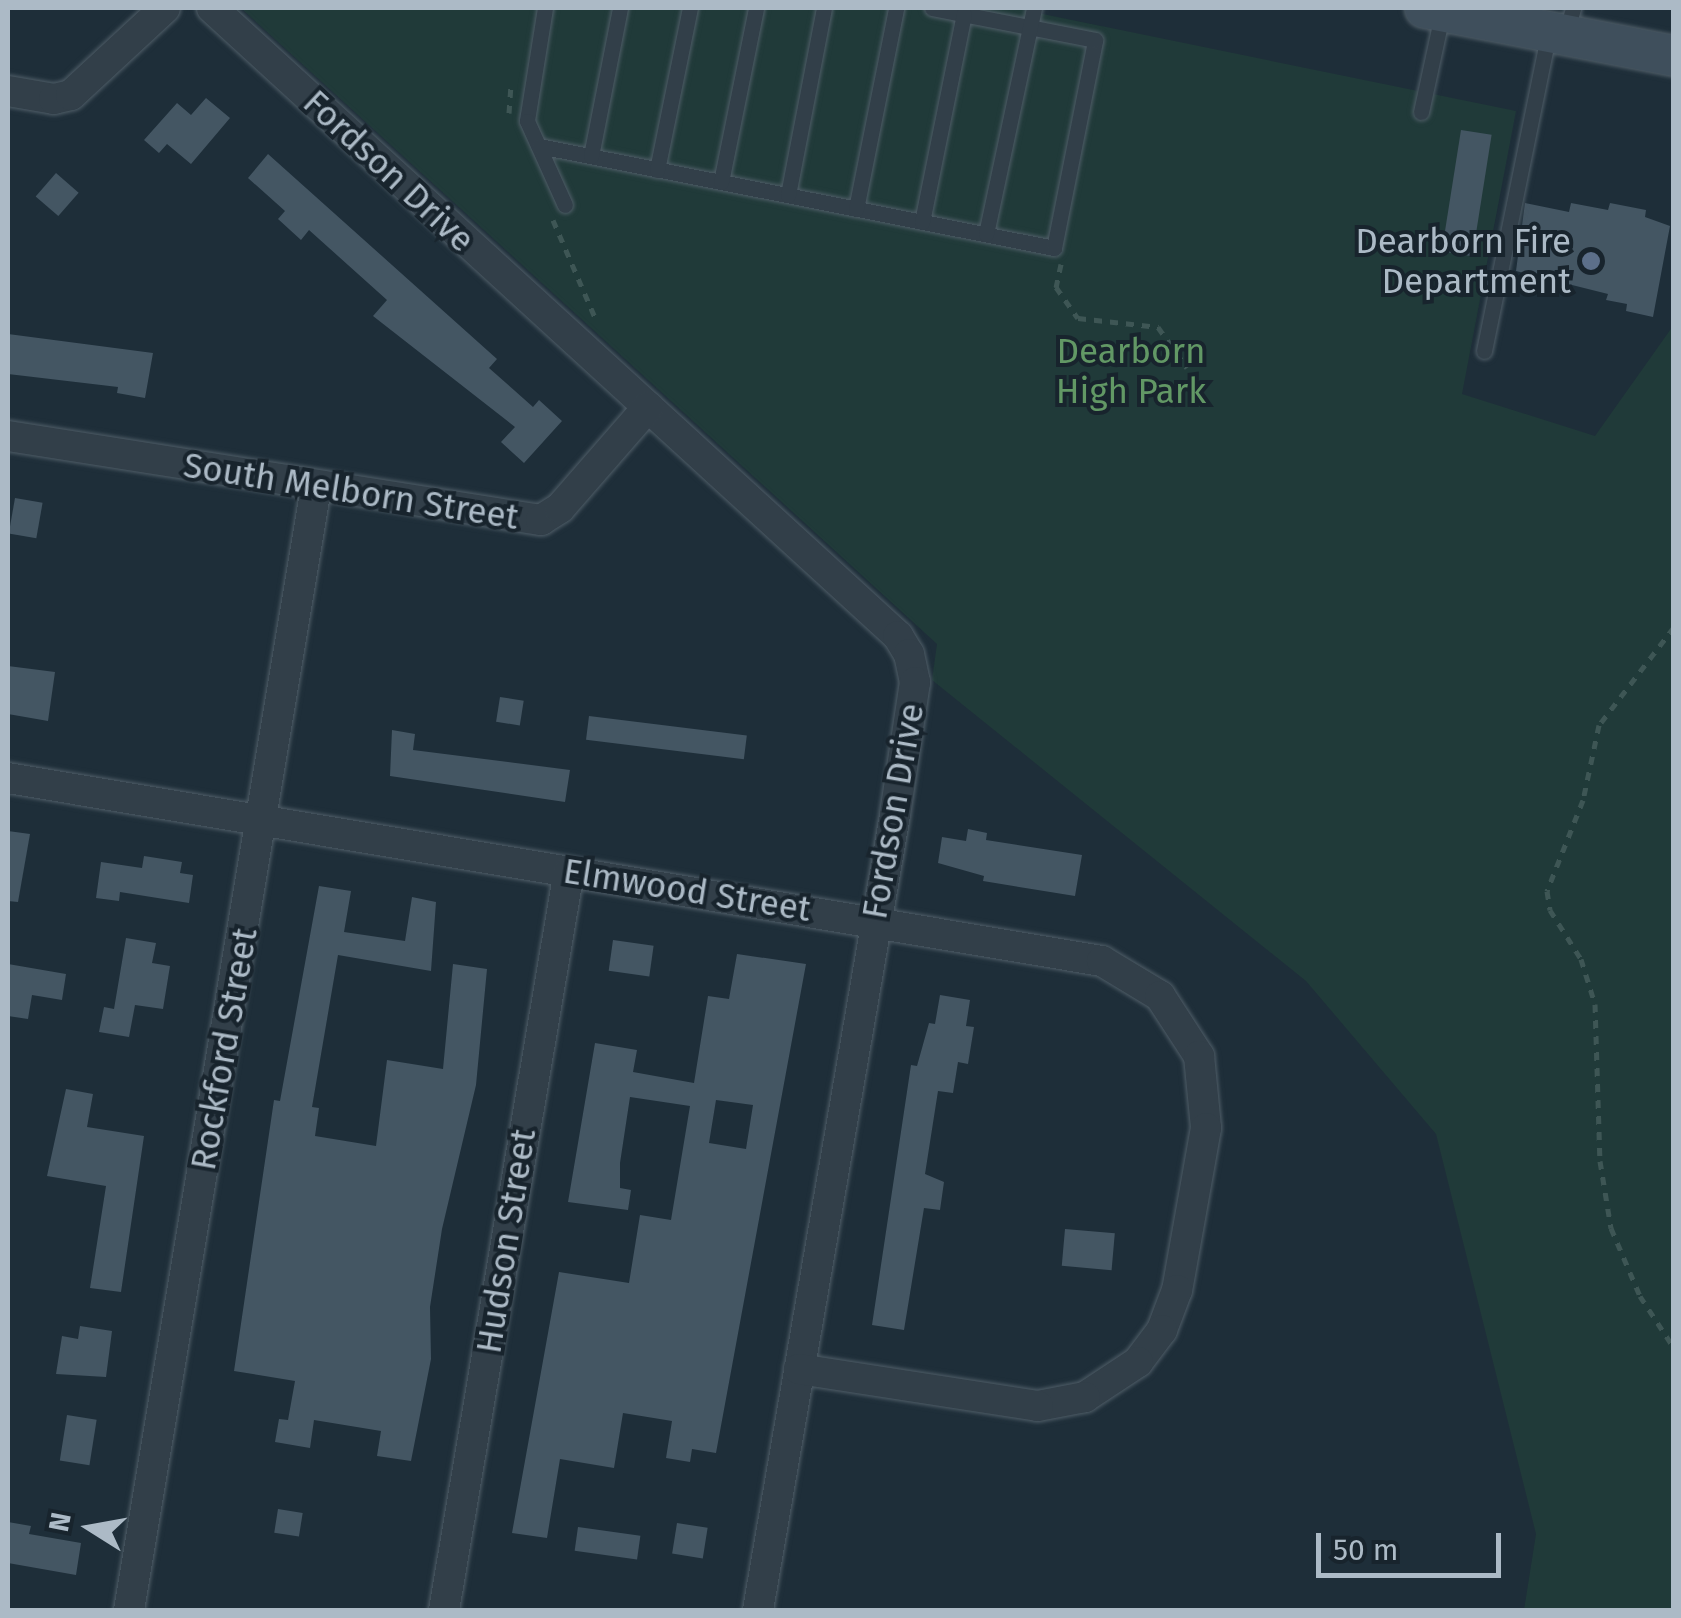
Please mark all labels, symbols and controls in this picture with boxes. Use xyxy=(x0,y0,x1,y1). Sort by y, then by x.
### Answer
street label: Fordson Drive xyxy=(295,81,483,261)
place label: Dearborn Fire Department xyxy=(1355,220,1571,302)
marker: Dearborn Fire Department xyxy=(1580,250,1602,272)
park label: Dearborn High Park xyxy=(1056,330,1206,412)
street label: South Melborn Street xyxy=(181,444,521,538)
street label: Fordson Drive xyxy=(853,700,933,922)
street label: Elmwood Street xyxy=(560,850,814,930)
street label: Rockford Street xyxy=(182,925,266,1173)
street label: Hudson Street xyxy=(468,1126,544,1356)
north arrow xyxy=(40,1478,140,1578)
text: N xyxy=(42,1510,78,1534)
scale bar xyxy=(1321,1513,1506,1575)
text: 50 m xyxy=(1333,1532,1398,1568)

